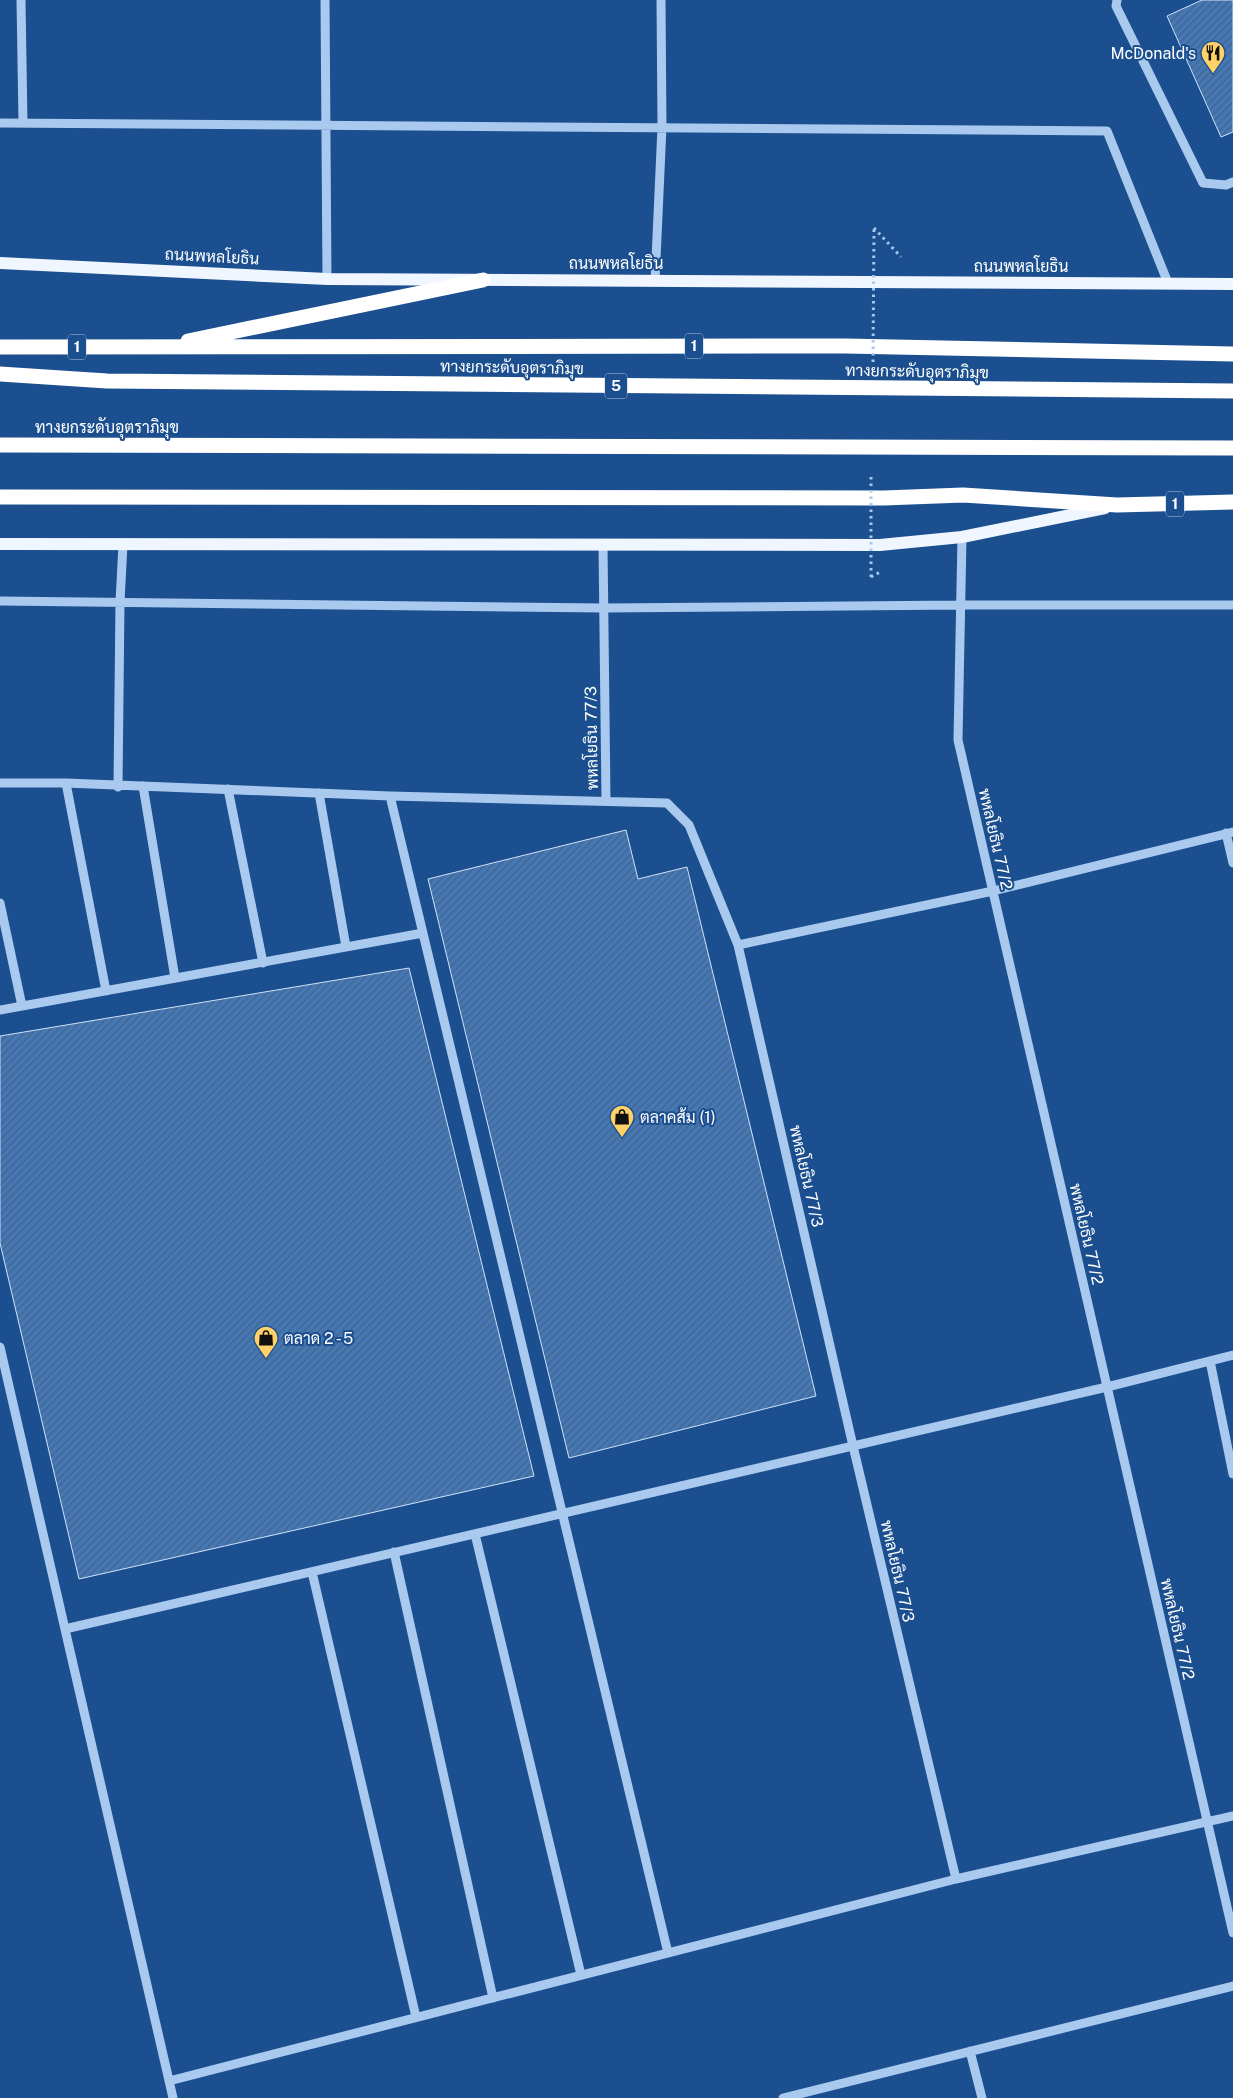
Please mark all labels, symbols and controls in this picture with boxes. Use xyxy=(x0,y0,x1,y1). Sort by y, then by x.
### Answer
restaurant icon: McDonald's xyxy=(1200,40,1226,74)
place label: McDonald's xyxy=(1110,44,1196,63)
street label: ถนนพหลโยธิน xyxy=(164,243,260,268)
street label: ถนนพหลโยธิน xyxy=(569,252,663,273)
street label: ถนนพหลโยธิน xyxy=(974,255,1068,276)
road number: 1 xyxy=(68,334,86,360)
road number: 1 xyxy=(685,334,703,358)
street label: ทางยกระดับอุตราภิมุข xyxy=(440,356,584,380)
street label: ทางยกระดับอุตราภิมุข xyxy=(845,360,989,384)
road number: 5 xyxy=(605,374,627,398)
street label: ทางยกระดับอุตราภิมุข xyxy=(35,417,179,439)
road number: 1 xyxy=(1166,492,1184,516)
street label: พหลโยธิน 77/3 xyxy=(579,686,602,790)
street label: พหลโยธิน 77/2 xyxy=(975,786,1018,892)
shop icon: ตลาคส้ม (1) xyxy=(609,1104,635,1138)
place label: ตลาคส้ม (1) xyxy=(640,1107,716,1127)
street label: พหลโยธิน 77/3 xyxy=(786,1123,829,1229)
street label: พหลโยธิน 77/2 xyxy=(1066,1181,1109,1287)
shop icon: ตลาด 2 - 5 xyxy=(253,1325,279,1359)
place label: ตลาด 2 - 5 xyxy=(284,1329,353,1348)
street label: พหลโยธิน 77/3 xyxy=(877,1518,920,1624)
street label: พหลโยธิน 77/2 xyxy=(1157,1576,1200,1682)

